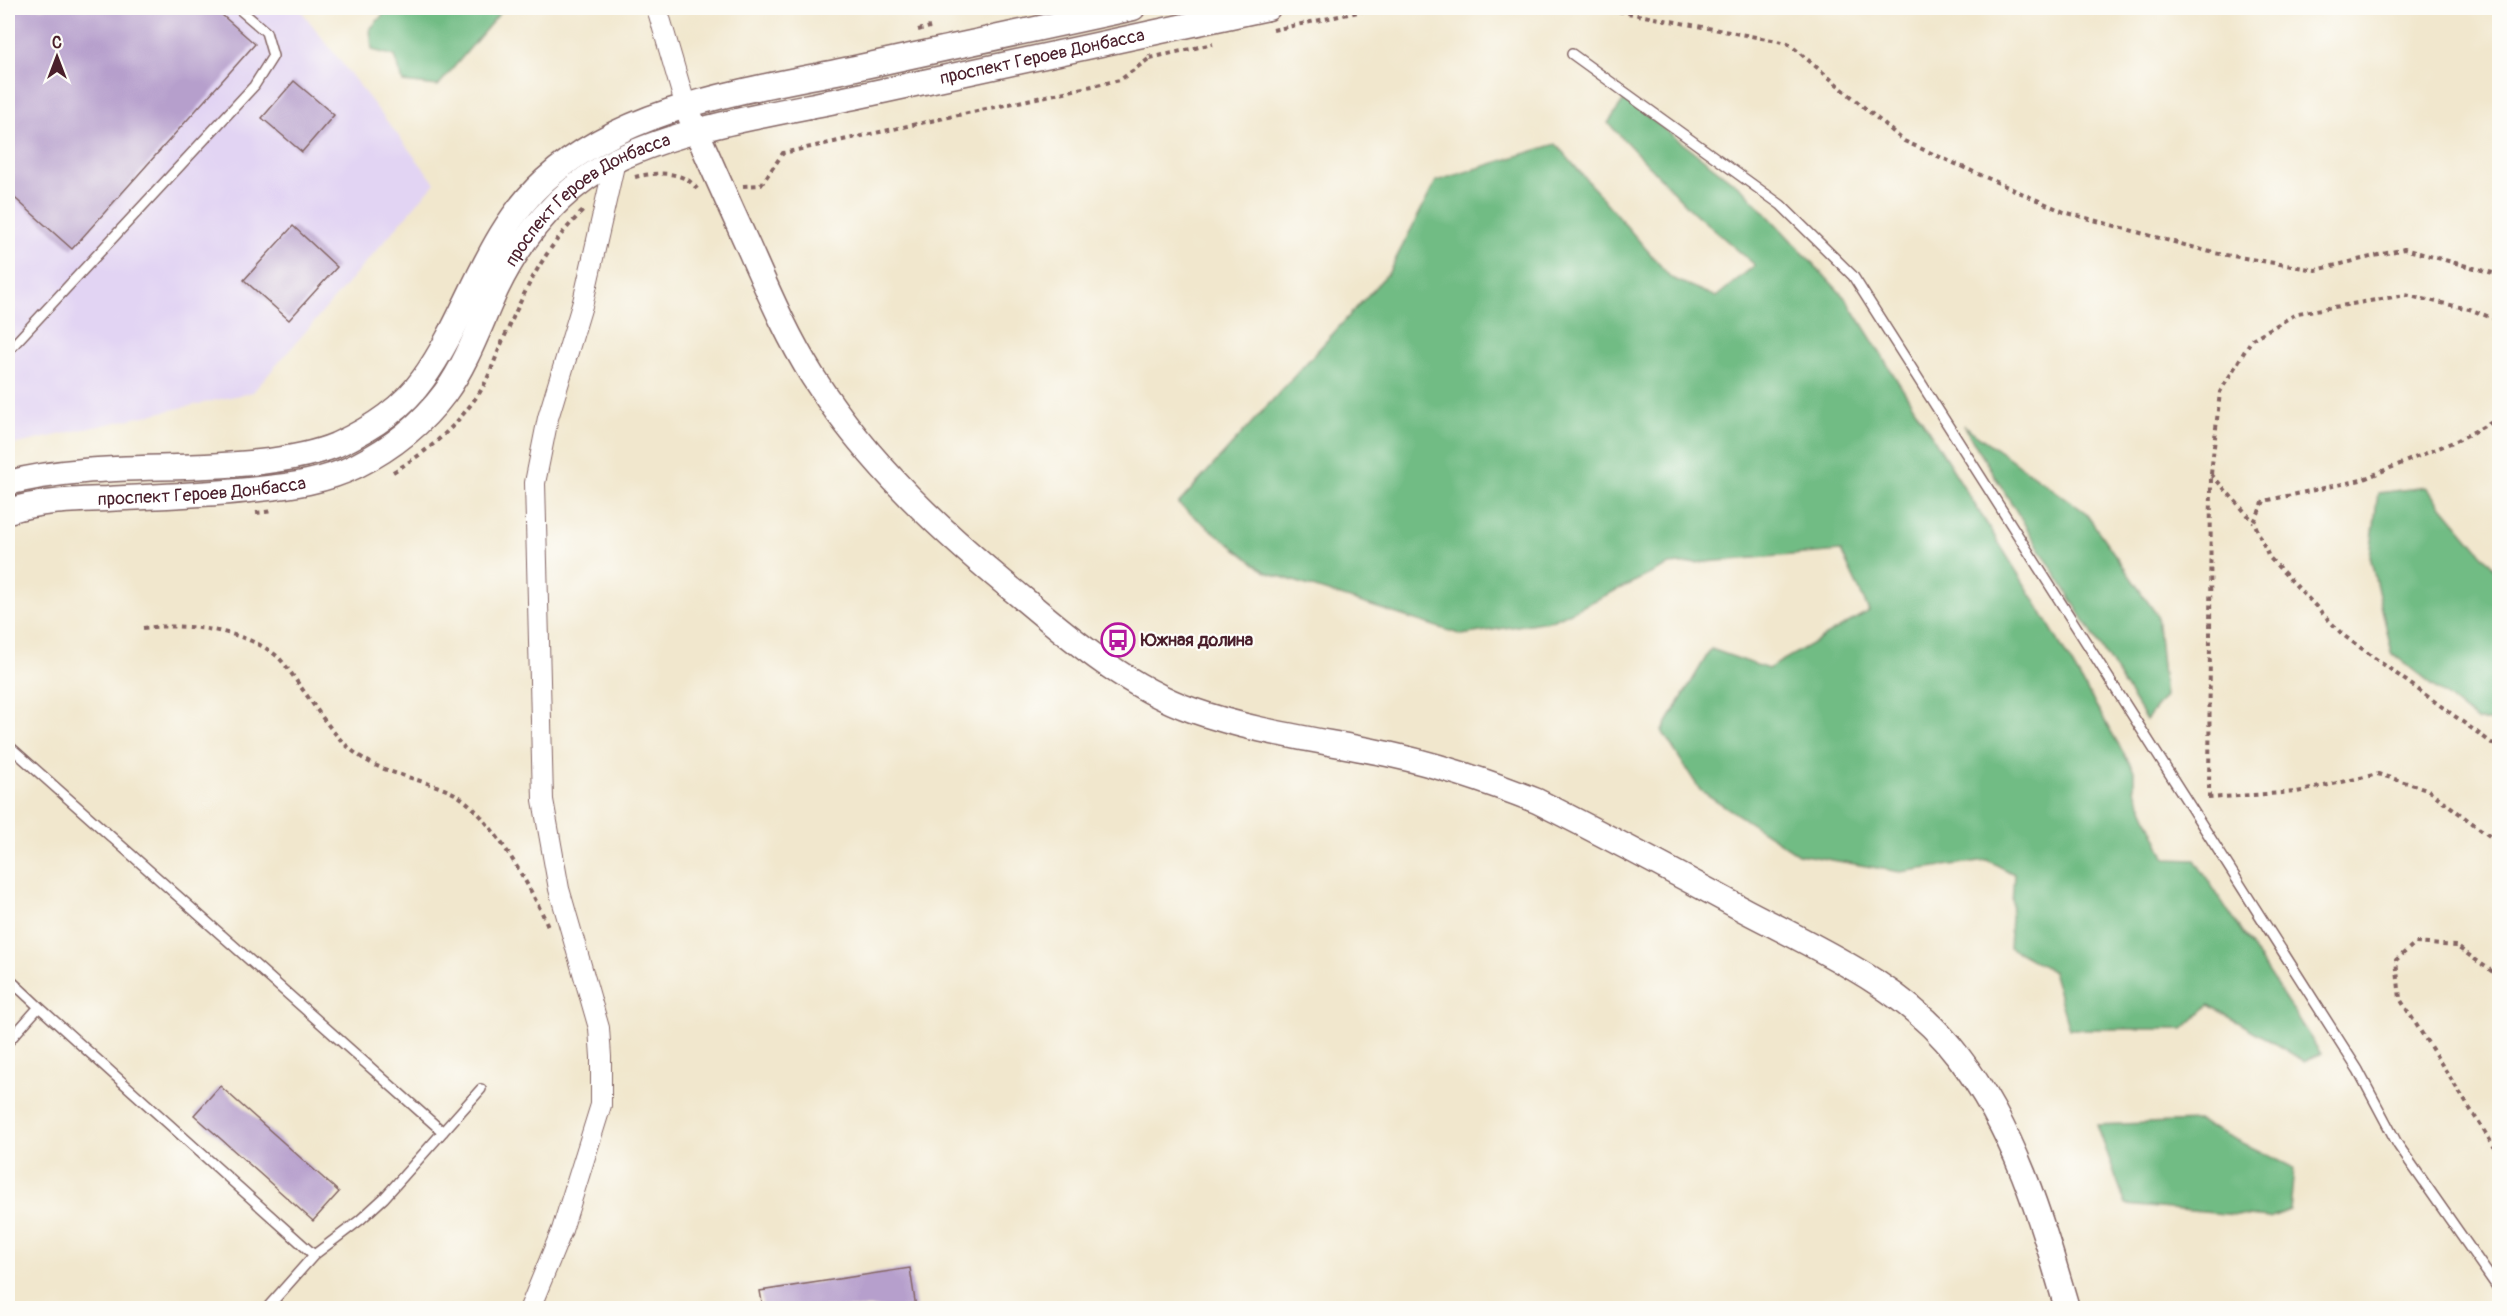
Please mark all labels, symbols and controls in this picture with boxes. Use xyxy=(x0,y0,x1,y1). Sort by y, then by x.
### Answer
street label: проспект Героев Донбасса xyxy=(937,23,1146,90)
north arrow xyxy=(27,27,87,87)
text: С xyxy=(52,33,62,53)
street label: проспект Героев Донбасса xyxy=(500,128,673,271)
street label: проспект Героев Донбасса xyxy=(97,471,308,511)
bus stop icon: Южная долина xyxy=(1100,622,1136,658)
place label: Южная долина xyxy=(1140,629,1254,652)

